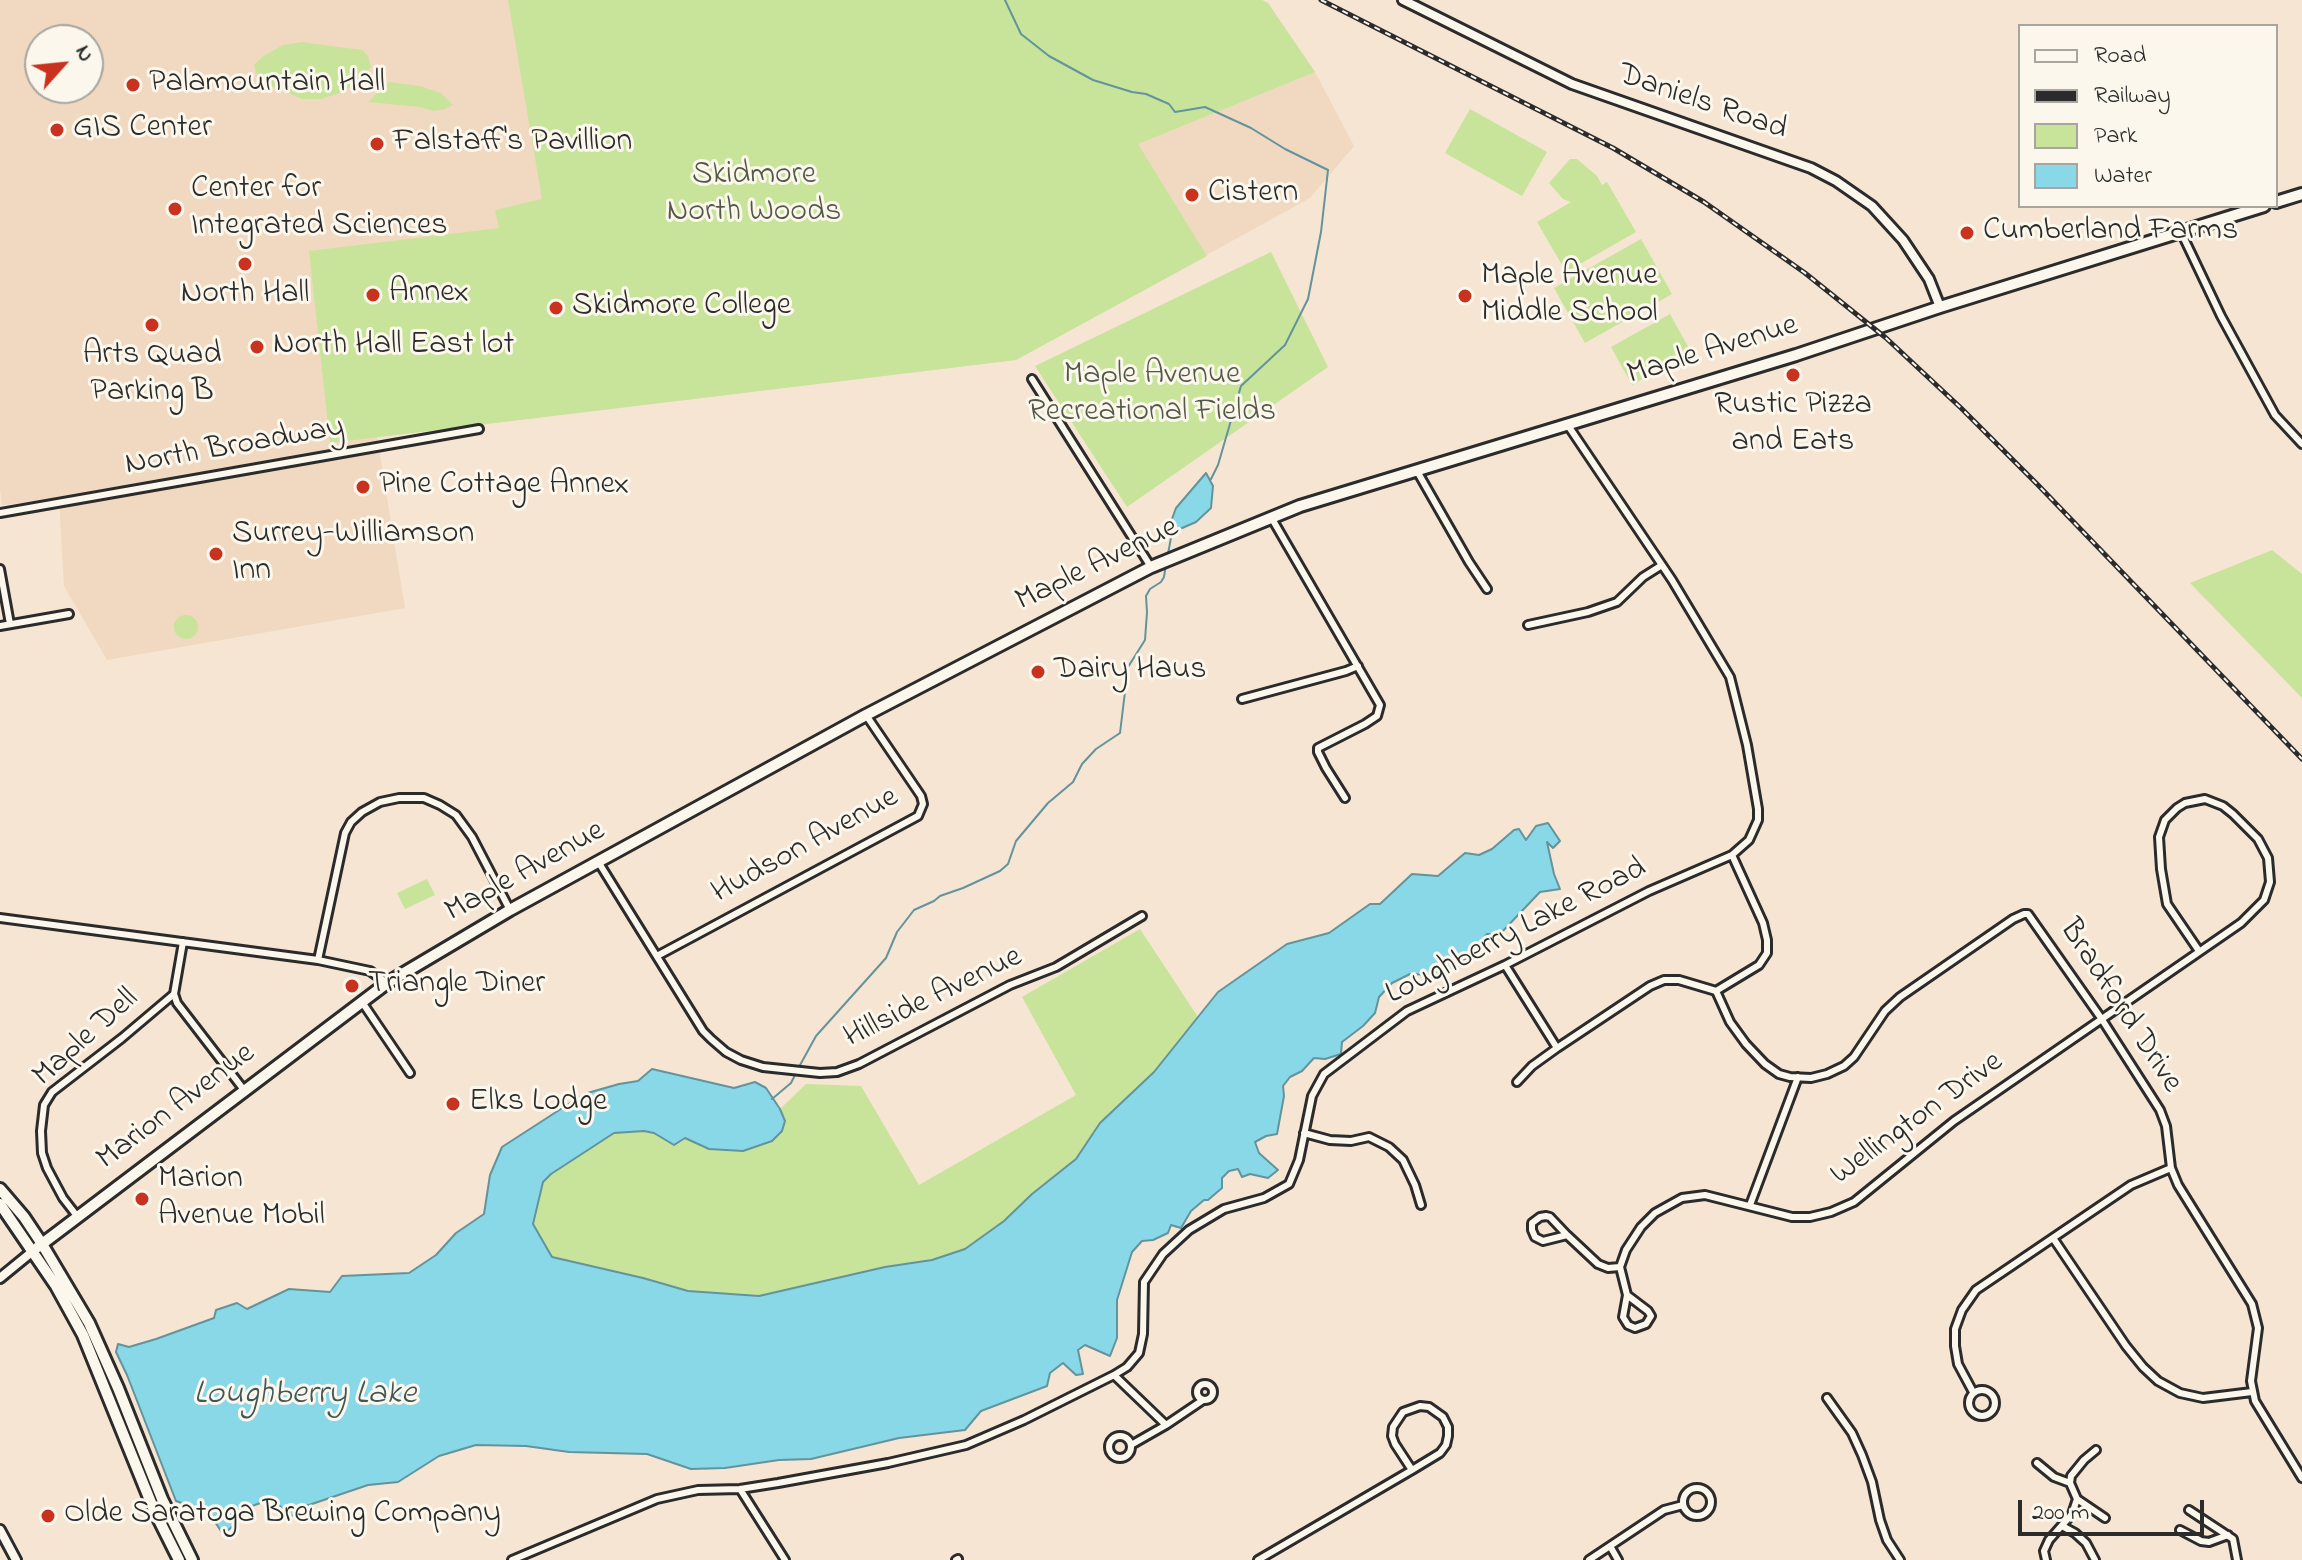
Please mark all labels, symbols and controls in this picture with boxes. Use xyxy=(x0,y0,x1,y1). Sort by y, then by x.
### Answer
north arrow xyxy=(24,24,104,104)
legend xyxy=(2018,24,2278,208)
text: Road xyxy=(2094,39,2146,74)
text: N xyxy=(66,40,101,68)
street label: Daniels Road xyxy=(1613,57,1791,151)
place label: Palamountain Hall xyxy=(149,66,385,104)
marker: Palamountain Hall xyxy=(124,76,142,94)
text: Railway xyxy=(2094,79,2171,114)
place label: GIS Center xyxy=(73,111,212,149)
text: Park xyxy=(2094,119,2137,154)
marker: GIS Center xyxy=(48,121,66,139)
place label: Falstaff's Pavillion xyxy=(393,125,632,163)
marker: Falstaff's Pavillion xyxy=(368,135,386,153)
park label: Skidmore North Woods xyxy=(667,158,841,233)
text: Water xyxy=(2094,159,2152,194)
place label: Center for Integrated Sciences xyxy=(191,172,448,247)
place label: Cistern xyxy=(1208,176,1298,214)
marker: Cistern xyxy=(1183,186,1201,204)
marker: Center for Integrated Sciences xyxy=(166,200,184,218)
place label: Cumberland Farms xyxy=(1983,214,2238,252)
marker: Cumberland Farms xyxy=(1958,224,1976,242)
marker: North Hall xyxy=(236,255,254,273)
place label: Maple Avenue Middle School xyxy=(1481,259,1658,334)
place label: Annex xyxy=(389,276,469,314)
place label: North Hall xyxy=(181,277,309,315)
marker: Annex xyxy=(364,286,382,304)
marker: Maple Avenue Middle School xyxy=(1456,287,1474,305)
place label: Skidmore College xyxy=(572,289,791,327)
marker: Skidmore College xyxy=(547,299,565,317)
street label: Maple Avenue xyxy=(1623,308,1803,396)
marker: Arts Quad Parking B xyxy=(143,316,161,334)
place label: North Hall East lot xyxy=(273,328,514,366)
place label: Arts Quad Parking B xyxy=(83,338,221,413)
marker: North Hall East lot xyxy=(248,338,266,356)
park label: Maple Avenue Recreational Fields xyxy=(1028,358,1276,433)
marker: Rustic Pizza and Eats xyxy=(1784,366,1802,384)
place label: Rustic Pizza and Eats xyxy=(1714,388,1872,463)
street label: North Broadway xyxy=(123,410,347,486)
place label: Pine Cottage Annex xyxy=(379,468,629,506)
marker: Pine Cottage Annex xyxy=(354,478,372,496)
street label: Maple Avenue xyxy=(1010,510,1186,622)
place label: Surrey-Williamson Inn xyxy=(232,517,474,592)
marker: Surrey-Williamson Inn xyxy=(207,545,225,563)
place label: Dairy Haus xyxy=(1054,653,1207,691)
marker: Dairy Haus xyxy=(1029,663,1047,681)
street label: Hudson Avenue xyxy=(706,780,906,914)
street label: Maple Avenue xyxy=(439,813,613,933)
street label: Loughberry Lake Road xyxy=(1380,851,1654,1015)
street label: Bradford Drive xyxy=(2049,913,2189,1101)
street label: Hillside Avenue xyxy=(839,939,1029,1059)
place label: Triangle Diner xyxy=(368,967,545,1005)
marker: Triangle Diner xyxy=(343,977,361,995)
street label: Maple Dell xyxy=(26,981,148,1097)
street label: Marion Avenue xyxy=(90,1036,264,1180)
street label: Wellington Drive xyxy=(1824,1045,2012,1195)
place label: Elks Lodge xyxy=(469,1085,607,1123)
marker: Elks Lodge xyxy=(444,1095,462,1113)
place label: Marion Avenue Mobil xyxy=(158,1162,325,1237)
marker: Marion Avenue Mobil xyxy=(133,1190,151,1208)
water label: Loughberry Lake xyxy=(194,1376,416,1416)
scale bar xyxy=(2022,1484,2208,1534)
text: 200 m xyxy=(2032,1496,2089,1531)
place label: Olde Saratoga Brewing Company xyxy=(64,1497,501,1535)
marker: Olde Saratoga Brewing Company xyxy=(39,1507,57,1525)

